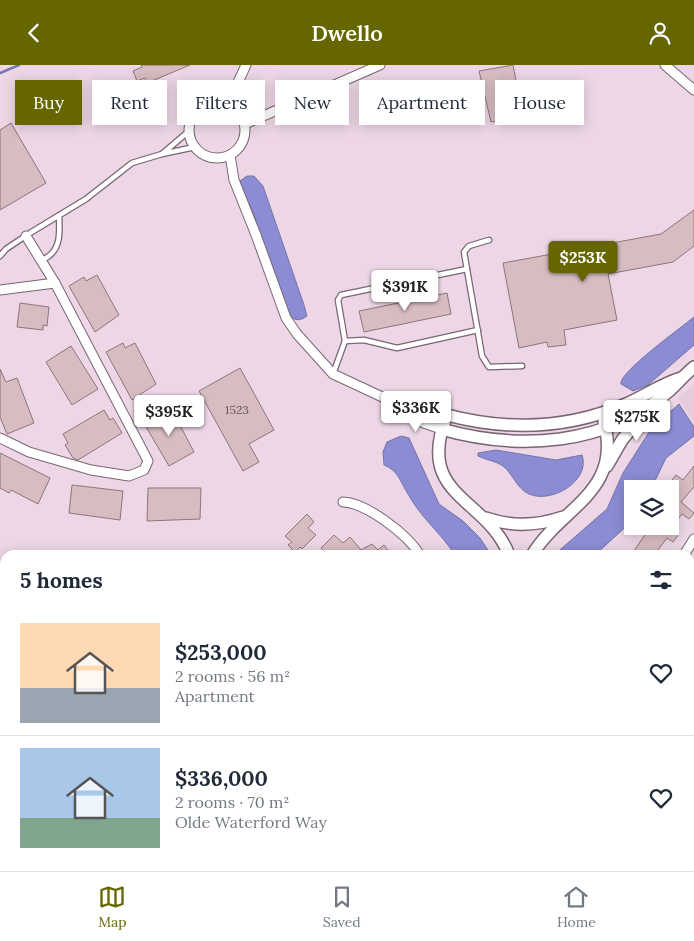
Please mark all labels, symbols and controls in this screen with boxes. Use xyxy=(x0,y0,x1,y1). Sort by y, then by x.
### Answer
icon: back xyxy=(20,19,48,47)
text: Dwello xyxy=(311,19,383,47)
icon: person xyxy=(646,19,674,47)
chip: Buy xyxy=(15,80,82,125)
chip: Rent xyxy=(92,80,167,125)
chip: Filters xyxy=(177,80,265,125)
chip: New xyxy=(275,80,349,125)
chip: Apartment xyxy=(359,80,485,125)
chip: House xyxy=(495,80,584,125)
pin: $253K xyxy=(548,241,618,283)
text: $253K xyxy=(560,247,606,267)
pin: $391K xyxy=(370,269,440,312)
text: $391K xyxy=(382,276,428,296)
pin: $336K xyxy=(381,391,451,433)
pin: $395K xyxy=(134,395,204,437)
text: $336K xyxy=(392,397,440,417)
pin: $275K xyxy=(602,399,672,442)
text: $395K xyxy=(145,401,193,421)
house number: 1523 xyxy=(225,402,249,417)
text: $275K xyxy=(614,406,660,426)
map controls xyxy=(624,480,679,535)
button: layers xyxy=(624,480,679,535)
icon: filters xyxy=(647,566,675,594)
text: 5 homes xyxy=(20,567,103,594)
text: $253,000 xyxy=(175,639,267,666)
icon: home xyxy=(60,643,120,703)
icon: heart xyxy=(647,659,675,687)
text: 2 rooms · 56 m² xyxy=(175,666,290,686)
text: Apartment xyxy=(175,686,255,706)
text: $336,000 xyxy=(175,765,268,792)
icon: home xyxy=(60,768,120,828)
icon: heart xyxy=(647,784,675,812)
text: 2 rooms · 70 m² xyxy=(175,792,289,812)
text: Olde Waterford Way xyxy=(175,812,327,832)
tab: Map xyxy=(98,883,127,931)
tab: Saved xyxy=(323,883,361,931)
tab: Home xyxy=(557,883,596,931)

